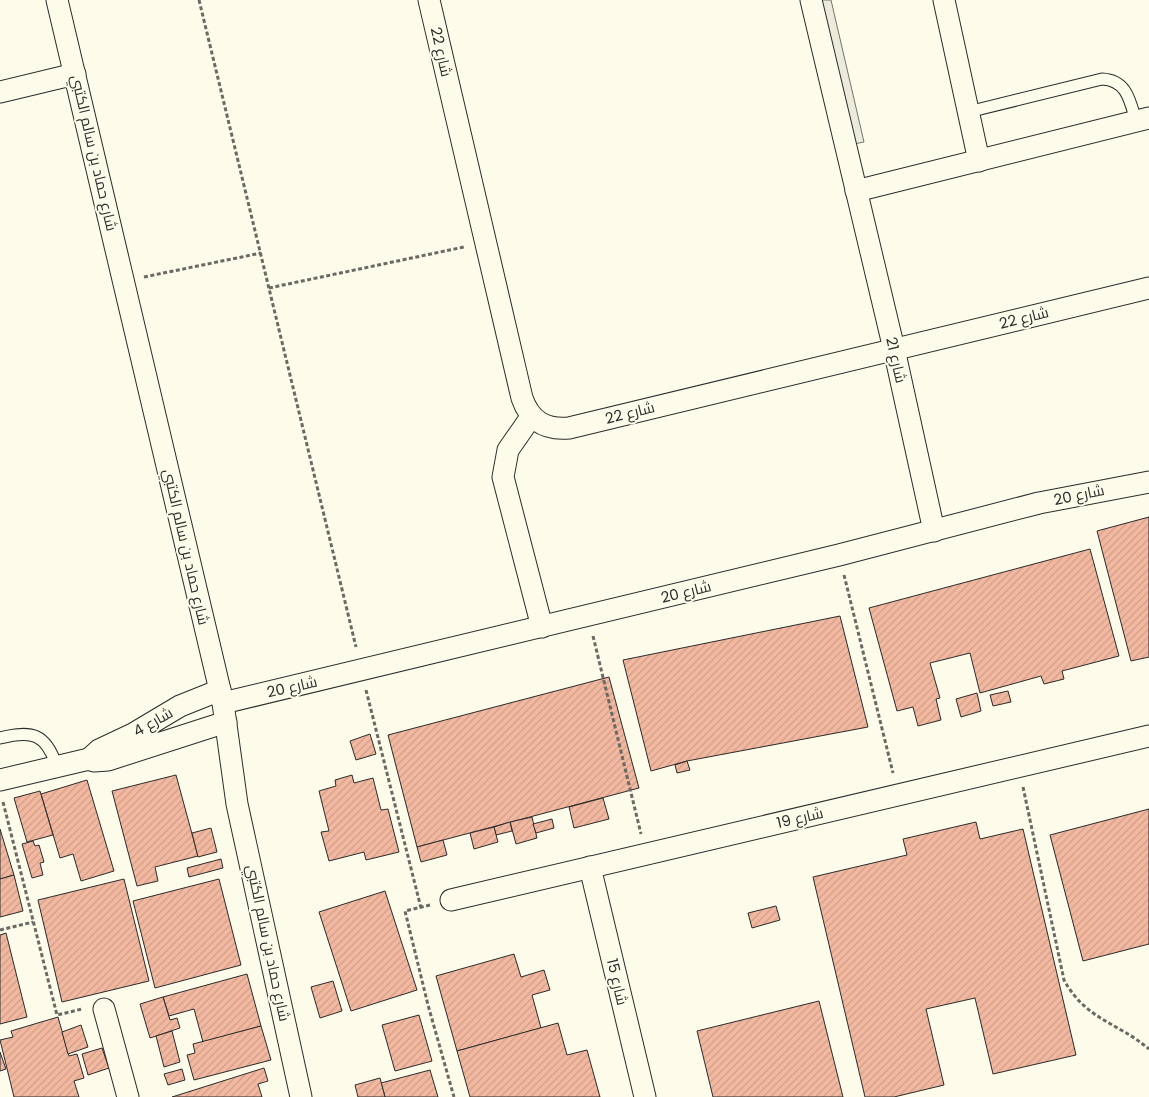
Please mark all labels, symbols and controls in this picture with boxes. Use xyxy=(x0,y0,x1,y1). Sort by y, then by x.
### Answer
street label: شارع 22 xyxy=(425,25,457,79)
street label: شارع حماد بن سالم الكتبي xyxy=(64,73,123,233)
street label: شارع 22 xyxy=(997,301,1051,335)
street label: شارع 21 xyxy=(880,335,912,385)
street label: شارع 22 xyxy=(603,396,657,430)
street label: شارع حماد بن سالم الكتبي xyxy=(156,467,215,627)
street label: شارع 20 xyxy=(1052,479,1106,511)
street label: شارع 20 xyxy=(659,575,713,609)
street label: شارع 20 xyxy=(265,671,319,703)
street label: شارع 4 xyxy=(129,702,177,742)
street label: شارع 19 xyxy=(774,802,826,834)
street label: شارع حماد بن سالم الكتبي xyxy=(240,863,295,1024)
street label: شارع 15 xyxy=(601,956,633,1008)

